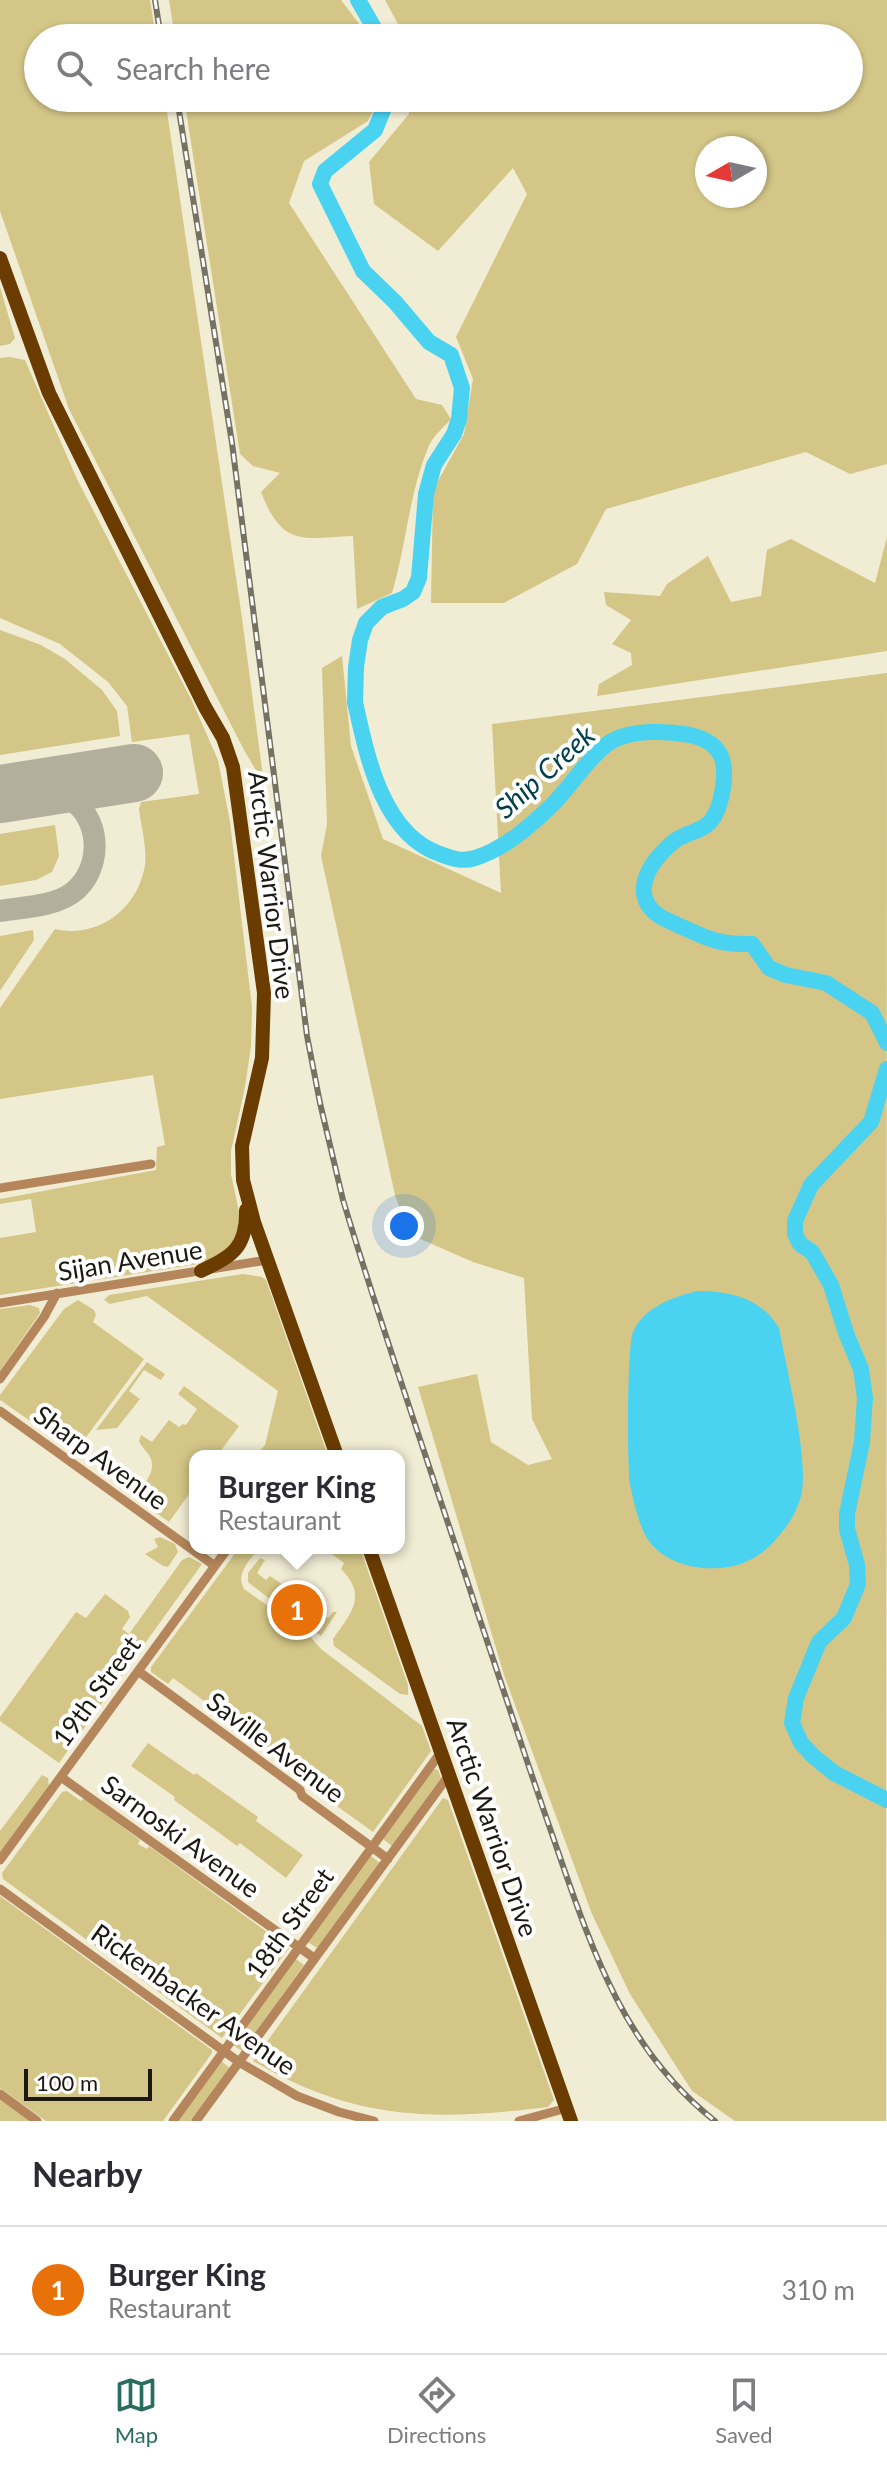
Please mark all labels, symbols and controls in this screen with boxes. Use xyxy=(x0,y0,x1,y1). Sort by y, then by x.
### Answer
search box xyxy=(24,24,863,112)
icon: search xyxy=(52,46,96,90)
text: Search here xyxy=(116,50,271,86)
north arrow xyxy=(695,136,767,208)
water label: Ship Creek xyxy=(487,717,602,825)
street label: Arctic Warrior Drive xyxy=(242,769,302,1001)
your location xyxy=(384,1206,424,1246)
street label: Sijan Avenue xyxy=(56,1233,204,1287)
street label: Sharp Avenue xyxy=(28,1398,174,1516)
popup xyxy=(189,1450,405,1554)
text: Burger King xyxy=(218,1468,376,1504)
text: Restaurant xyxy=(218,1504,341,1536)
pin: 1 xyxy=(271,1580,323,1640)
street label: 19th Street xyxy=(45,1629,147,1753)
street label: Saville Avenue xyxy=(201,1685,351,1809)
street label: Arctic Warrior Drive xyxy=(441,1713,545,1941)
street label: Sarnoski Avenue xyxy=(95,1768,267,1904)
street label: 18th Street xyxy=(238,1861,340,1985)
street label: Rickenbacker Avenue xyxy=(86,1916,302,2082)
scale bar xyxy=(24,2065,152,2101)
text: 100 m xyxy=(36,2069,98,2096)
text: Nearby xyxy=(32,2153,143,2194)
text: Burger King xyxy=(108,2256,266,2292)
text: 1 xyxy=(50,2274,66,2306)
text: 310 m xyxy=(782,2274,855,2306)
text: Restaurant xyxy=(108,2292,231,2324)
tab: Map xyxy=(114,2373,158,2448)
tab: Directions xyxy=(387,2373,486,2448)
tab: Saved xyxy=(715,2373,773,2448)

